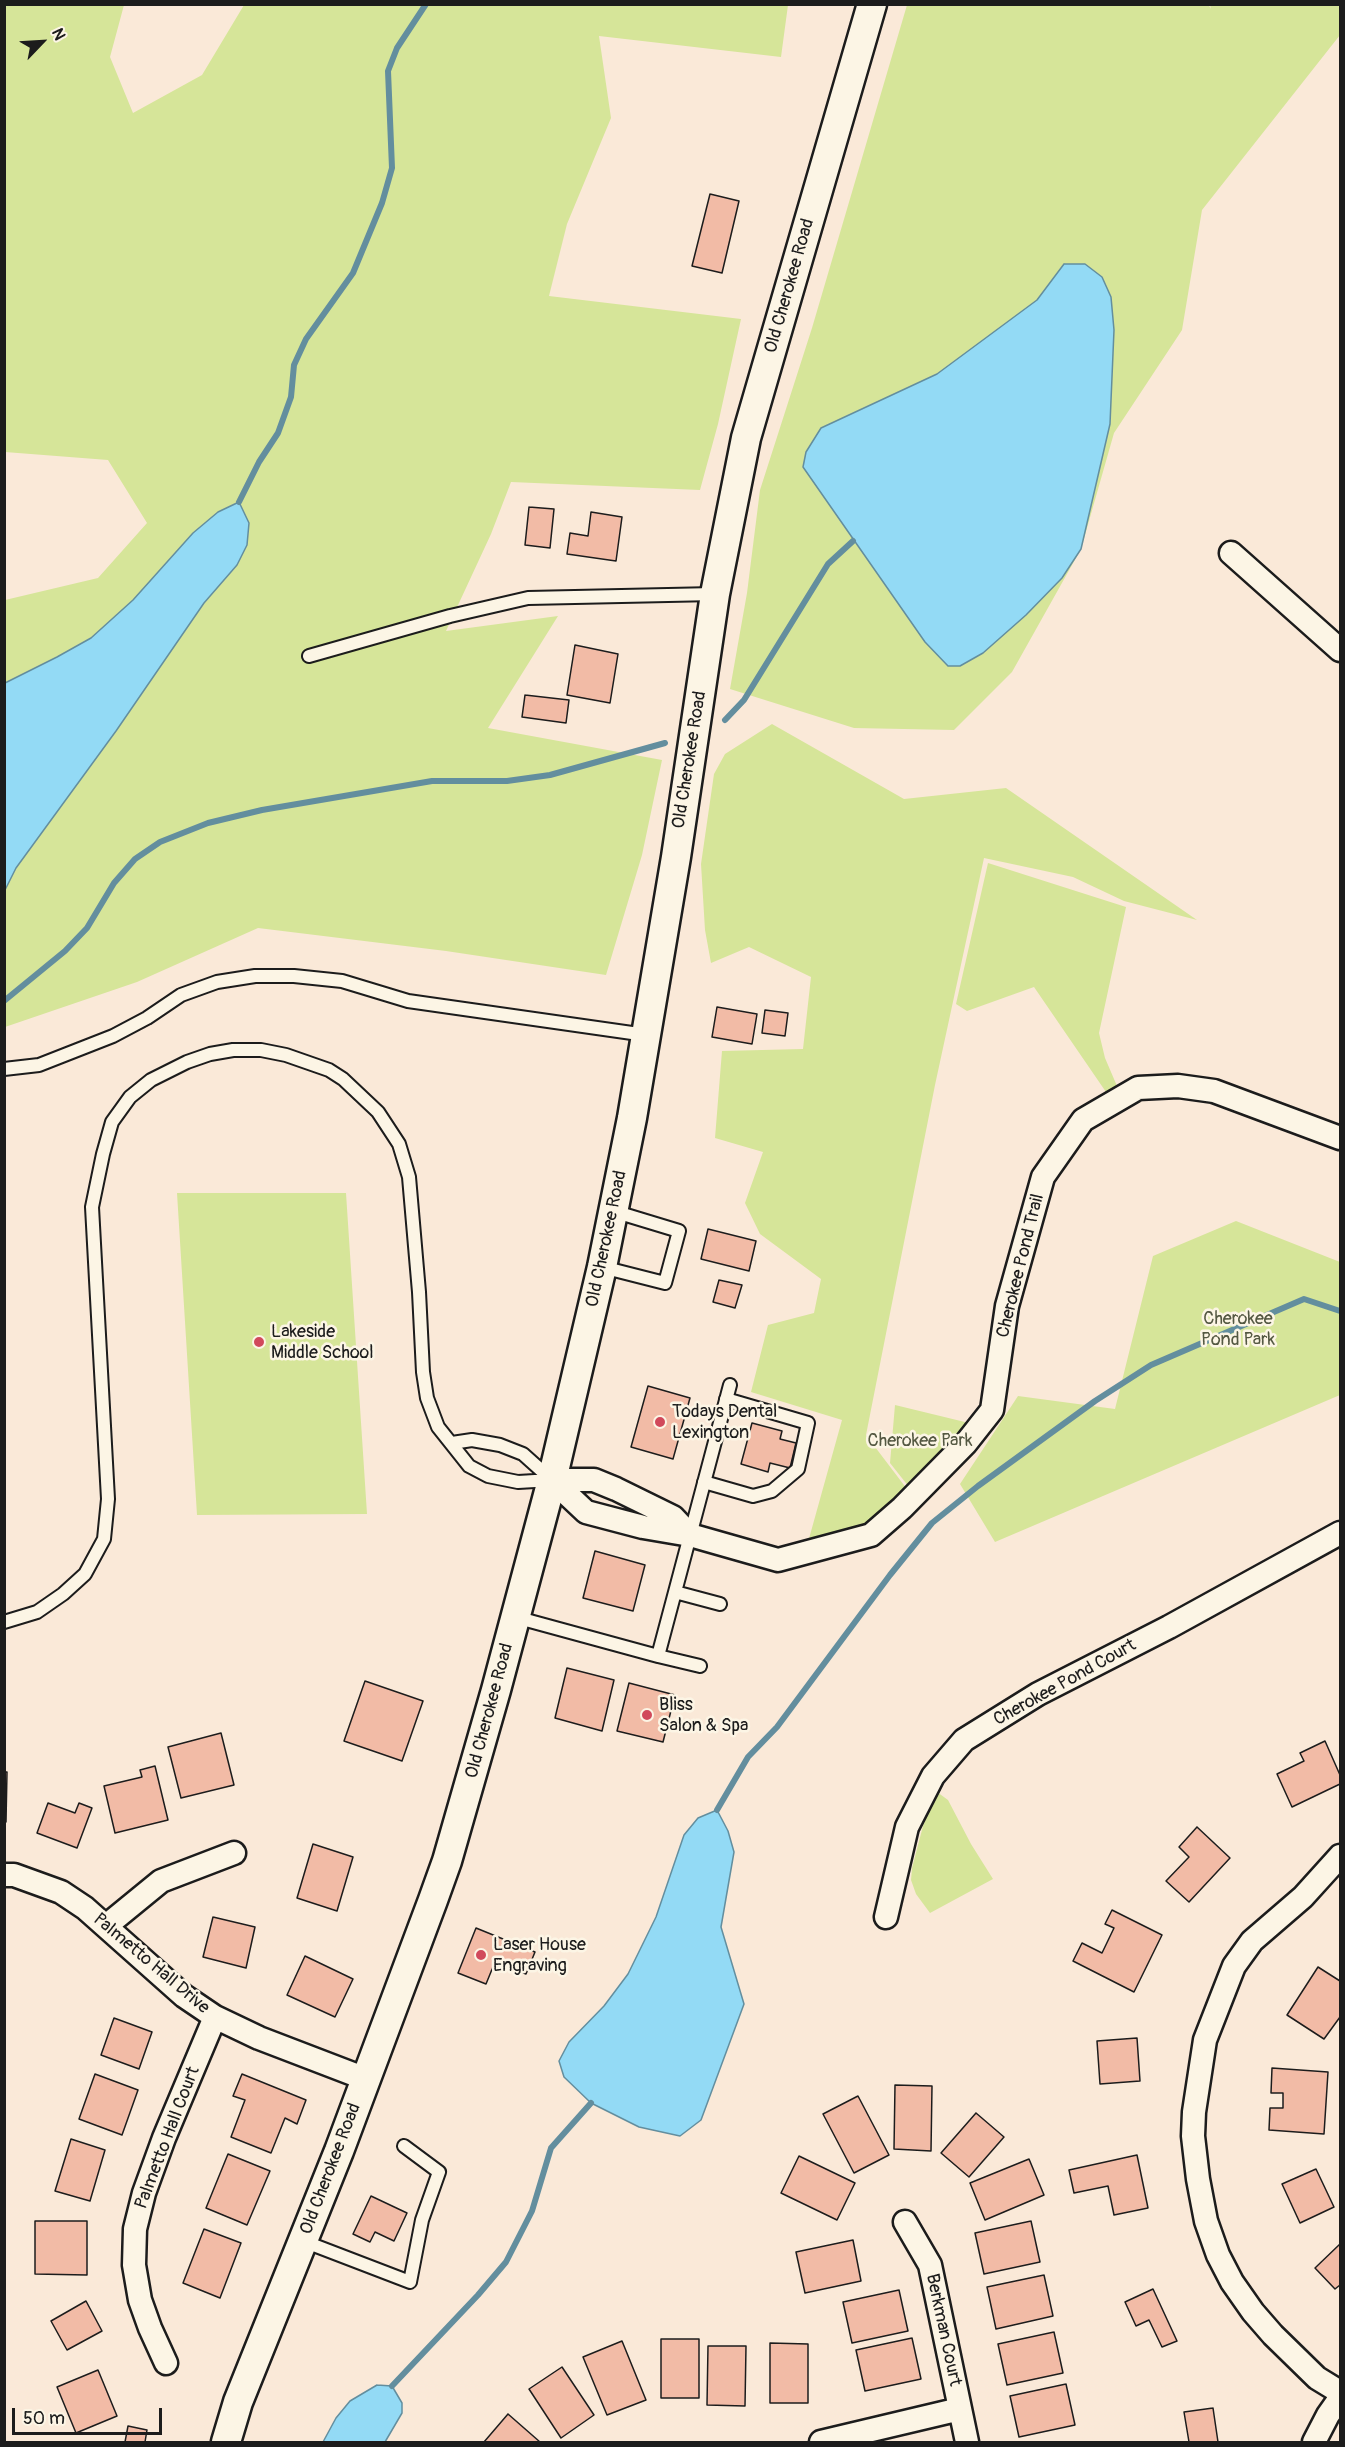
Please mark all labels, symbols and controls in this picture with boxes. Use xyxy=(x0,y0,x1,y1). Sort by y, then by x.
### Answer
north arrow xyxy=(12,12,72,72)
text: N xyxy=(47,25,70,44)
street label: Old Cherokee Road xyxy=(760,216,820,356)
street label: Old Cherokee Road xyxy=(668,690,712,830)
street label: Old Cherokee Road xyxy=(582,1169,632,1309)
street label: Cherokee Pond Trail xyxy=(993,1192,1049,1340)
park label: Cherokee Pond Park xyxy=(1201,1308,1275,1350)
place label: Lakeside Middle School xyxy=(271,1321,374,1364)
marker: Lakeside Middle School xyxy=(252,1335,266,1349)
place label: Todays Dental Lexington xyxy=(672,1401,777,1444)
marker: Todays Dental Lexington xyxy=(653,1415,667,1429)
park label: Cherokee Park xyxy=(868,1430,972,1452)
street label: Cherokee Pond Court xyxy=(990,1635,1140,1731)
street label: Old Cherokee Road xyxy=(462,1641,518,1781)
place label: Bliss Salon & Spa xyxy=(659,1694,748,1736)
marker: Bliss Salon & Spa xyxy=(640,1708,654,1722)
street label: Palmetto Hall Drive xyxy=(88,1909,214,2019)
place label: Laser House Engraving xyxy=(493,1934,586,1976)
marker: Laser House Engraving xyxy=(474,1948,488,1962)
street label: Palmetto Hall Court xyxy=(131,2064,205,2212)
street label: Old Cherokee Road xyxy=(296,2100,366,2238)
street label: Berkman Court xyxy=(921,2272,965,2388)
scale bar xyxy=(15,2396,165,2434)
text: 50 m xyxy=(23,2407,65,2430)

